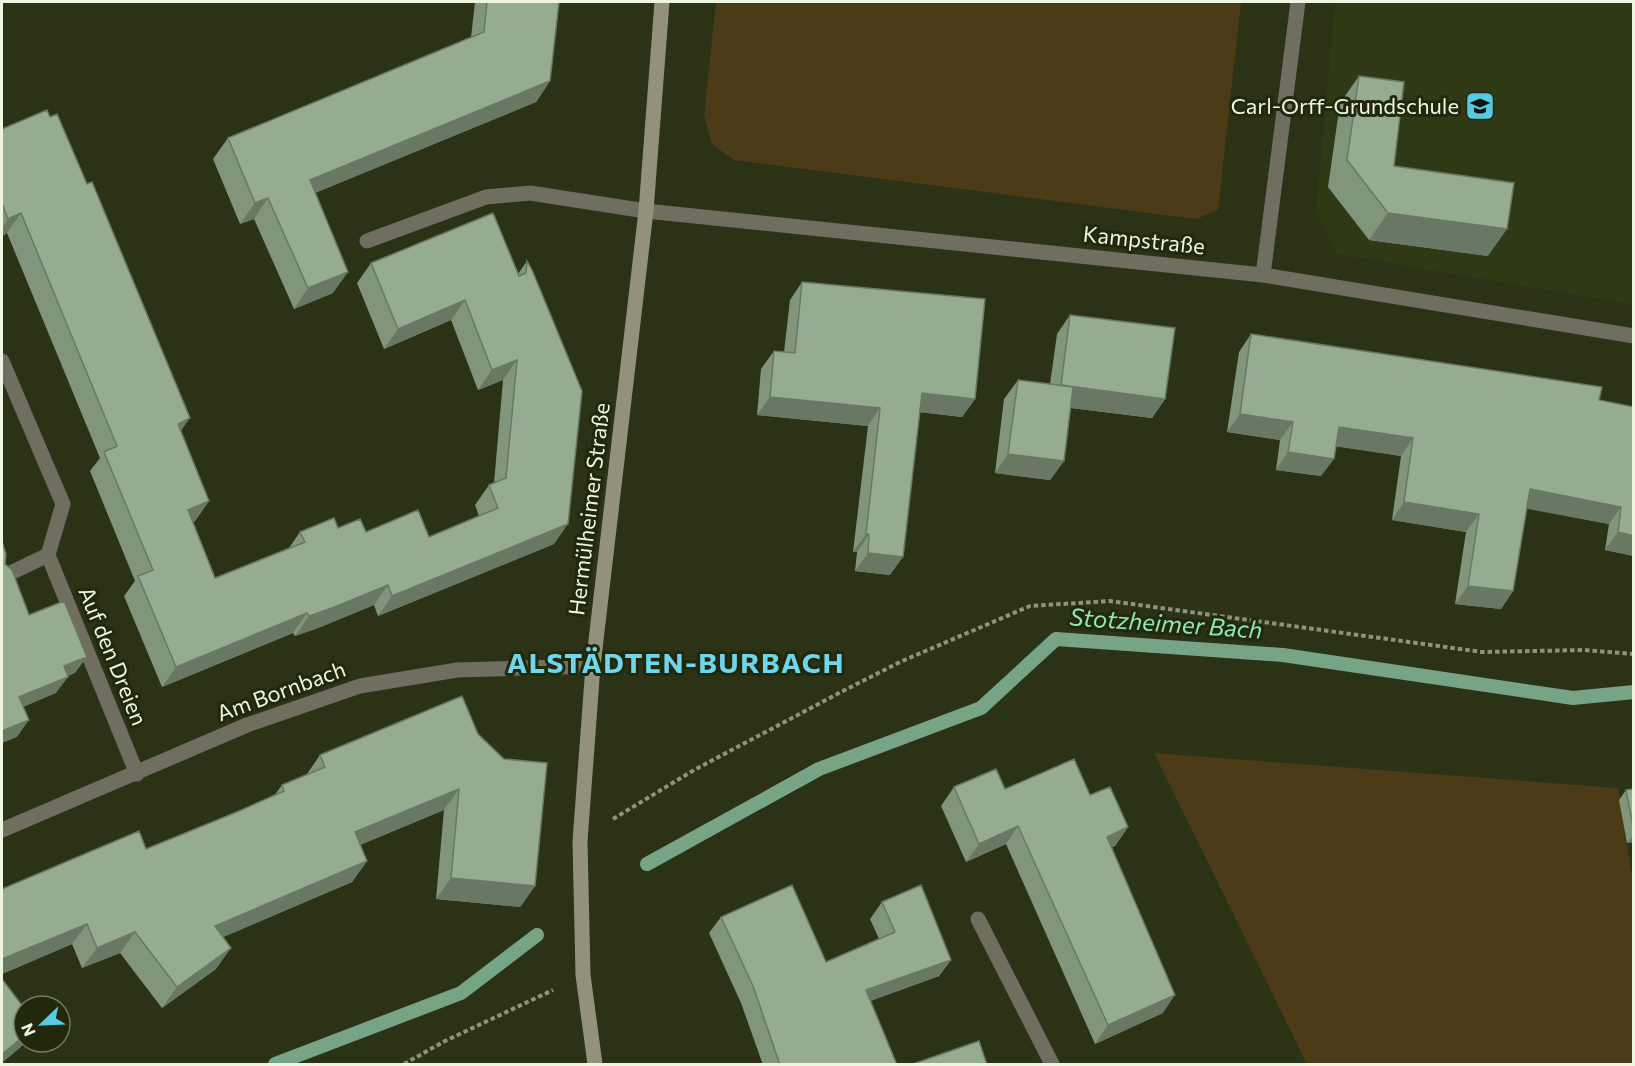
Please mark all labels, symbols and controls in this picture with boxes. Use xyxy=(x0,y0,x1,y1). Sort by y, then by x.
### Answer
school or university icon: Carl-Orff-Grundschule xyxy=(1464,90,1496,122)
place label: Carl-Orff-Grundschule xyxy=(1231,92,1459,119)
street label: Kampstraße xyxy=(1082,220,1206,259)
street label: Hermülheimer Straße xyxy=(562,401,615,617)
street label: Auf den Dreien xyxy=(73,582,154,729)
water label: Stotzheimer Bach xyxy=(1069,601,1263,644)
district label: ALSTÄDTEN-BURBACH xyxy=(507,645,845,679)
street label: Am Bornbach xyxy=(213,655,349,726)
north arrow xyxy=(12,994,72,1054)
text: N xyxy=(17,1021,39,1039)

